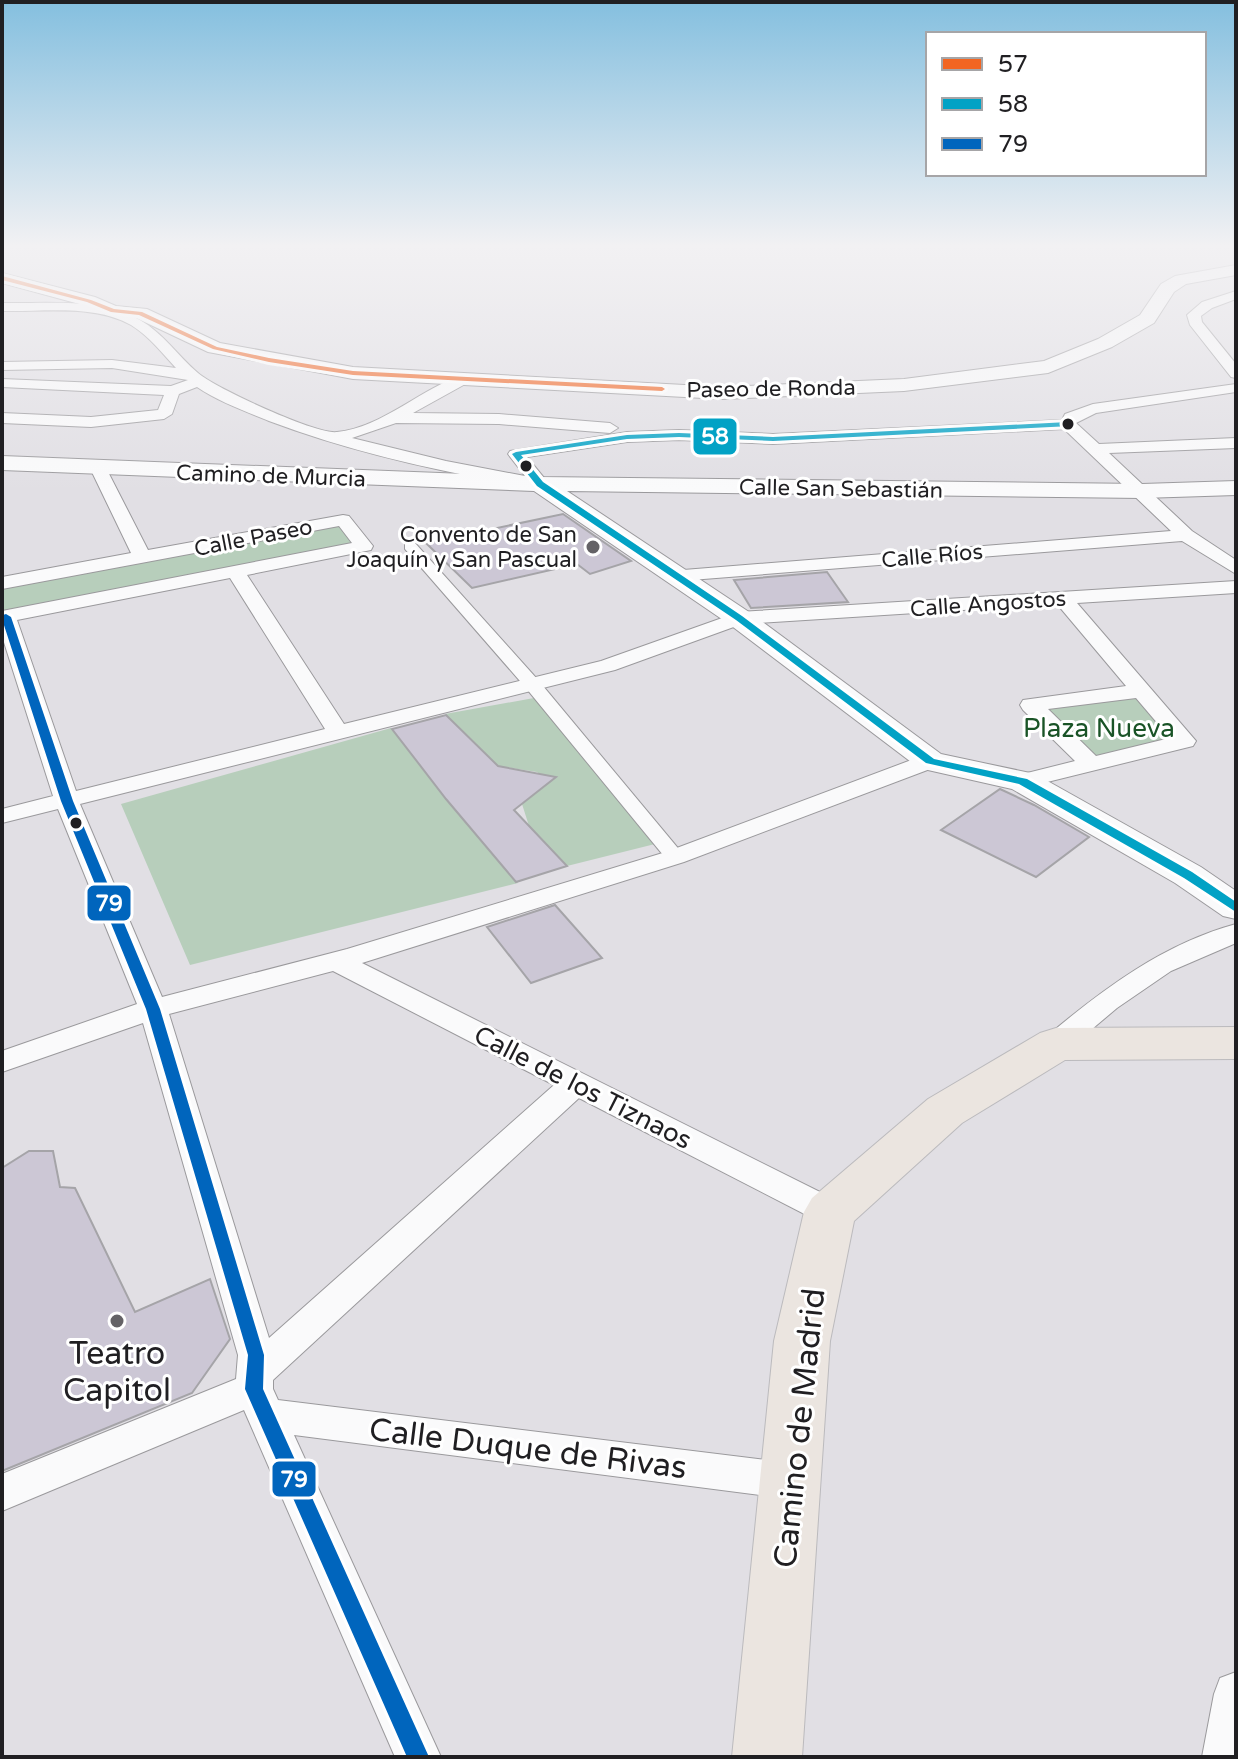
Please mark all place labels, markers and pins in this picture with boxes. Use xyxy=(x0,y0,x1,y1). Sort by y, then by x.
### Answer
unlabelled marker xyxy=(1060,416,1076,432)
unlabelled marker xyxy=(518,458,534,474)
place label: Convento de San Joaquín y San Pascual xyxy=(346,522,577,573)
marker: Convento de San Joaquín y San Pascual xyxy=(584,538,602,556)
unlabelled marker xyxy=(68,815,84,831)
marker: Teatro Capitol xyxy=(108,1312,126,1330)
place label: Teatro Capitol xyxy=(63,1335,171,1410)

